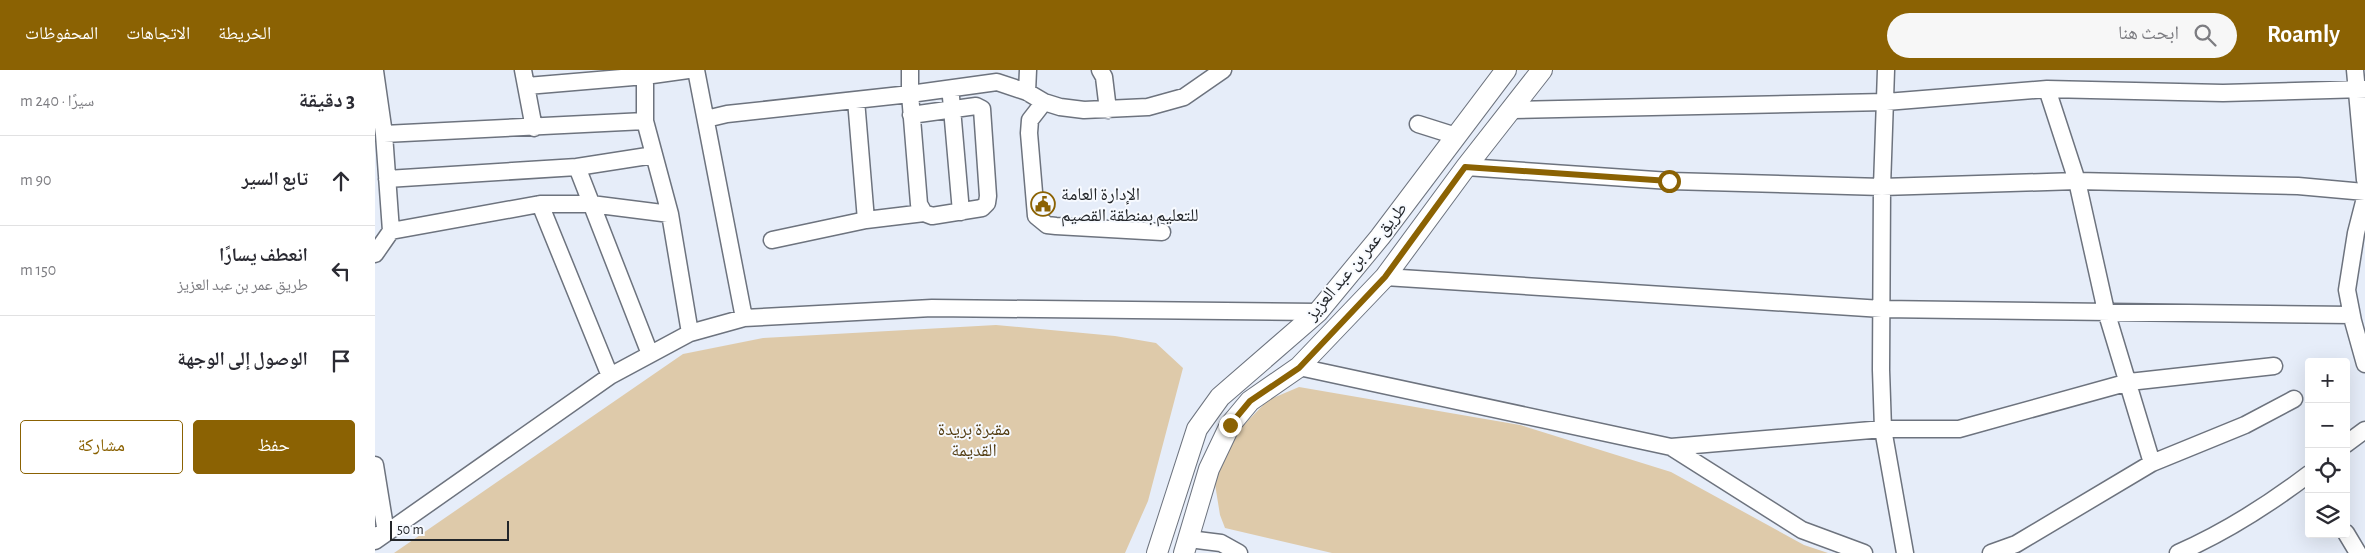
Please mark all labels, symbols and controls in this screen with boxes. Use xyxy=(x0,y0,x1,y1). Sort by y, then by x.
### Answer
search box xyxy=(1887,13,2237,58)
icon: search xyxy=(2191,21,2219,49)
text: Roamly xyxy=(2267,23,2340,47)
text: ابحث هنا xyxy=(2118,24,2179,43)
text: المحفوظات xyxy=(25,25,98,43)
text: الاتجاهات xyxy=(126,25,190,43)
text: الخريطة xyxy=(218,25,271,43)
text: 3 دقيقة xyxy=(299,90,355,111)
text: سيرًا · 240 m xyxy=(20,93,94,109)
icon: ahead xyxy=(327,167,355,195)
text: تابع السير xyxy=(242,170,308,189)
route start xyxy=(1658,170,1681,193)
text: 90 m xyxy=(20,172,51,188)
place label: الإدارة العامة للتعليم بمنطقة القصيم xyxy=(1061,186,1199,227)
public building icon: الإدارة العامة للتعليم بمنطقة القصيم xyxy=(1030,191,1056,217)
street label: طريق عمر بن عبد العزيز xyxy=(1302,199,1412,325)
text: انعطف يسارًا xyxy=(219,246,308,265)
icon: left xyxy=(327,257,355,285)
text: 150 m xyxy=(20,262,56,278)
text: طريق عمر بن عبد العزيز xyxy=(177,277,308,293)
icon: arrive xyxy=(327,347,355,375)
text: الوصول إلى الوجهة xyxy=(177,350,308,369)
map controls xyxy=(2305,358,2350,538)
button: + xyxy=(2305,358,2350,403)
button: − xyxy=(2305,403,2350,448)
route end xyxy=(1219,414,1242,437)
button: مشاركة xyxy=(20,420,183,474)
button: حفظ xyxy=(193,420,355,474)
park label: مقبرة بريدة القديمة xyxy=(938,421,1010,460)
button: locate xyxy=(2305,448,2350,493)
button: layers xyxy=(2305,493,2350,538)
scale bar xyxy=(390,518,509,541)
text: 50 m xyxy=(397,523,424,537)

